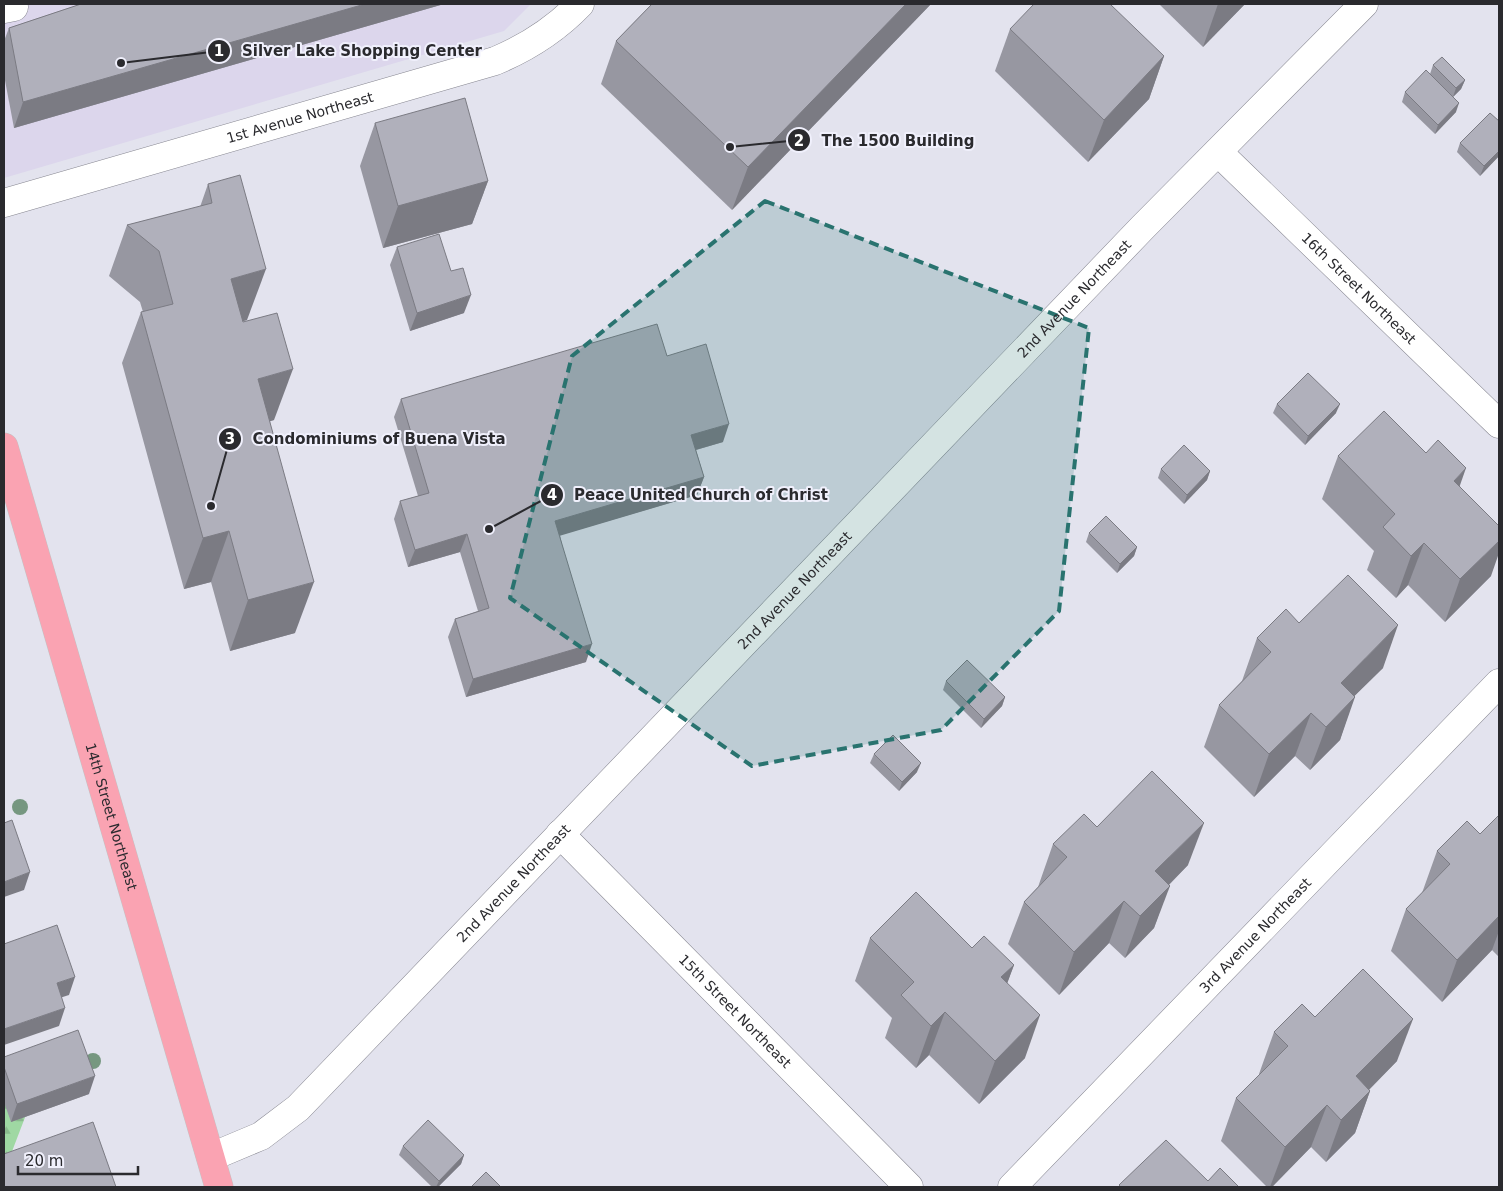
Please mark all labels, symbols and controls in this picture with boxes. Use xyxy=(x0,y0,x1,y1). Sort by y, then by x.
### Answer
callout: Silver Lake Shopping Center xyxy=(207,36,492,66)
text: 1 xyxy=(214,42,224,60)
text: Silver Lake Shopping Center xyxy=(242,42,483,60)
street label: 1st Avenue Northeast xyxy=(225,89,376,146)
callout: The 1500 Building xyxy=(787,125,985,155)
text: 2 xyxy=(794,132,804,150)
text: The 1500 Building xyxy=(822,132,974,150)
street label: 16th Street Northeast xyxy=(1298,229,1420,348)
street label: 2nd Avenue Northeast xyxy=(1014,236,1135,361)
callout: Condominiums of Buena Vista xyxy=(217,424,515,454)
text: 3 xyxy=(225,430,235,448)
text: Condominiums of Buena Vista xyxy=(252,430,506,448)
callout: Peace United Church of Christ xyxy=(539,480,838,510)
text: 4 xyxy=(547,486,557,504)
text: Peace United Church of Christ xyxy=(574,486,828,504)
street label: 2nd Avenue Northeast xyxy=(734,528,855,652)
street label: 14th Street Northeast xyxy=(82,741,141,893)
street label: 2nd Avenue Northeast xyxy=(453,821,574,945)
street label: 3rd Avenue Northeast xyxy=(1196,874,1315,996)
street label: 15th Street Northeast xyxy=(676,951,795,1071)
scale bar xyxy=(18,1144,138,1176)
text: 20 m xyxy=(25,1152,63,1170)

